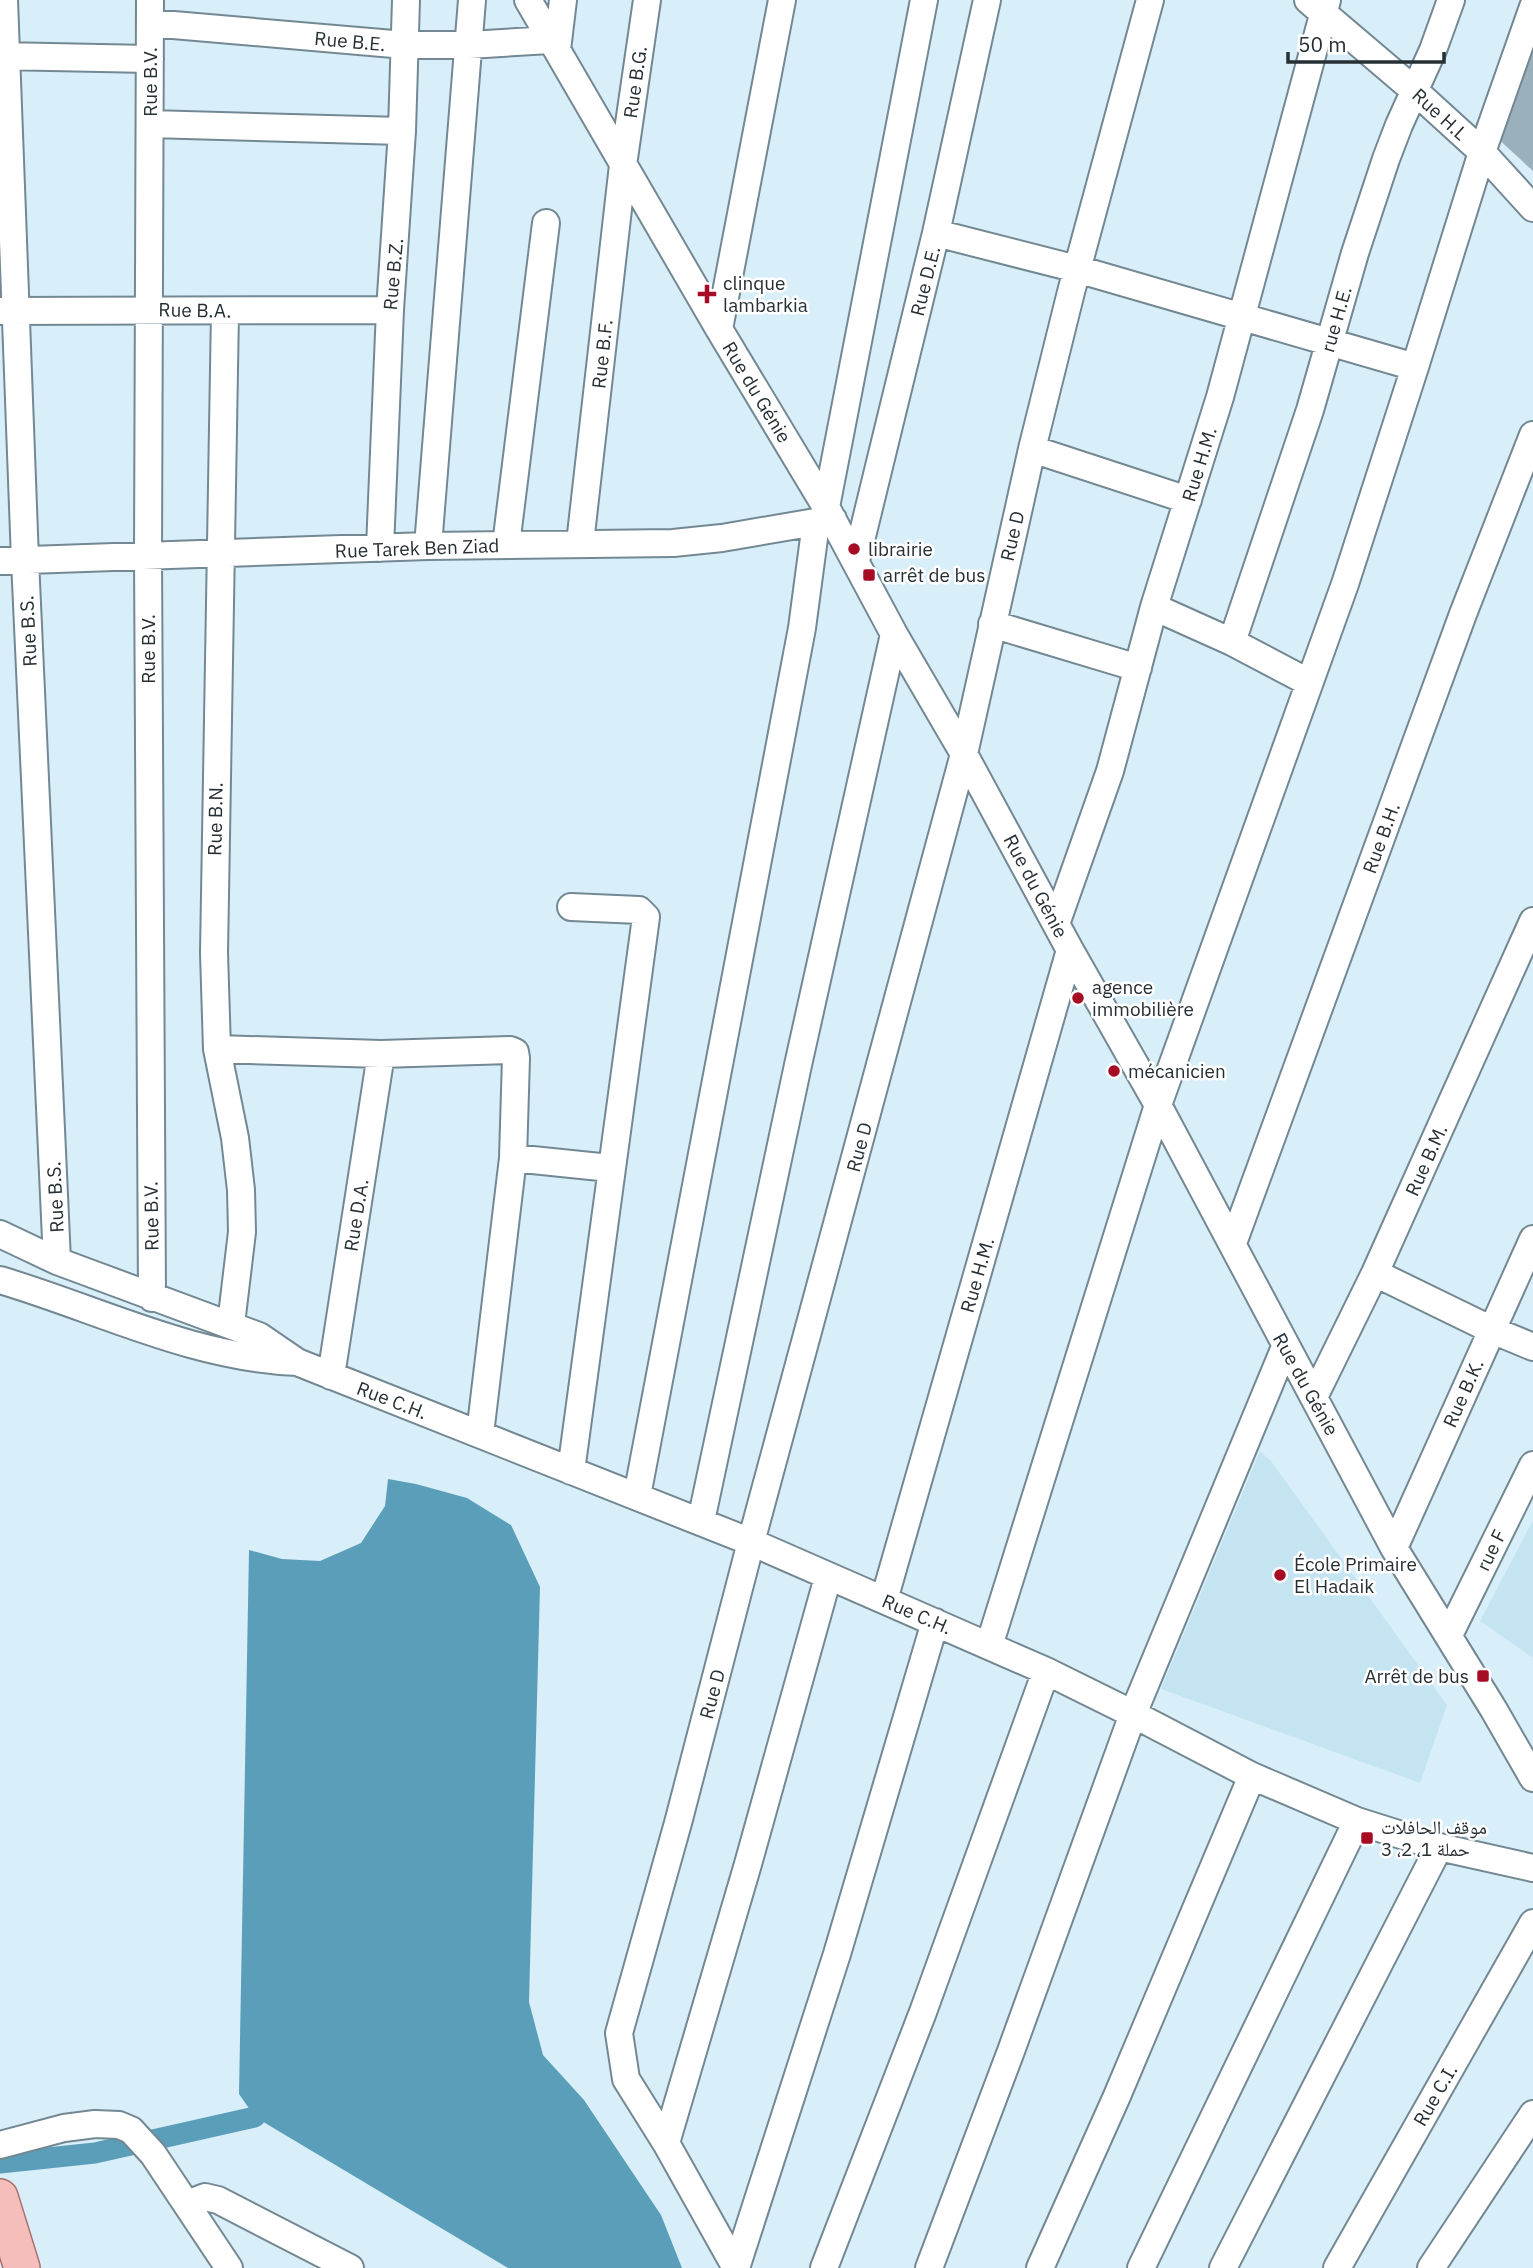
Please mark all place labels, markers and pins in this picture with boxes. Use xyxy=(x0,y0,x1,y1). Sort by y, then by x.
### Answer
place label: clinque lambarkia xyxy=(723,271,808,317)
marker: clinque lambarkia xyxy=(697,284,717,304)
place label: librairie xyxy=(868,537,933,561)
marker: librairie xyxy=(846,541,862,557)
place label: arrêt de bus xyxy=(883,563,986,587)
marker: arrêt de bus xyxy=(861,567,877,583)
place label: agence immobilière xyxy=(1092,975,1194,1021)
marker: agence immobilière xyxy=(1070,990,1086,1006)
place label: mécanicien xyxy=(1128,1059,1226,1083)
marker: mécanicien xyxy=(1106,1063,1122,1079)
place label: École Primaire El Hadaik xyxy=(1294,1552,1417,1598)
marker: École Primaire El Hadaik xyxy=(1272,1567,1288,1583)
place label: Arrêt de bus xyxy=(1364,1664,1469,1688)
marker: Arrêt de bus xyxy=(1475,1668,1491,1684)
place label: موقف الحافلات حملة 1، 2، 3 xyxy=(1381,1815,1487,1861)
marker: موقف الحافلات حملة 1، 2، 3 xyxy=(1359,1830,1375,1846)

